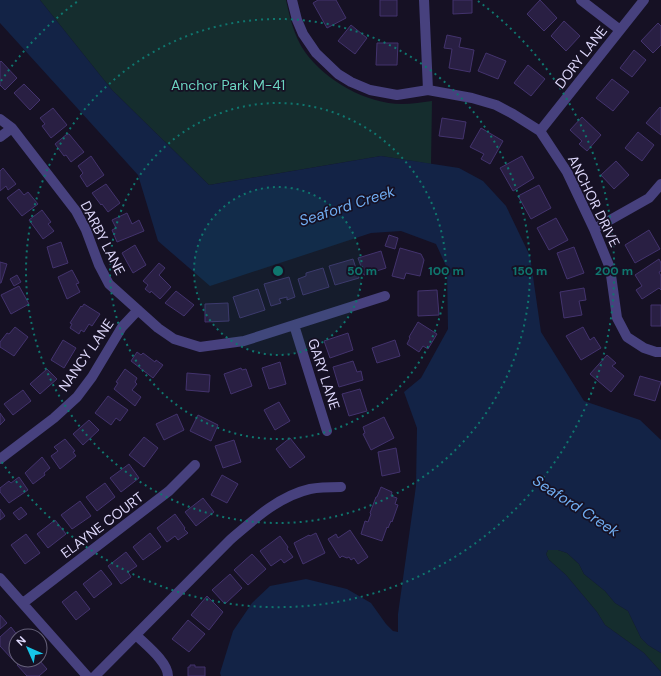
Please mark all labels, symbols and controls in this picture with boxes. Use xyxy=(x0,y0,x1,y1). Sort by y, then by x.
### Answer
street label: DORY LANE xyxy=(551,22,611,92)
park label: Anchor Park M-41 xyxy=(171,76,285,94)
street label: ANCHOR DRIVE xyxy=(564,152,624,250)
water label: Seaford Creek xyxy=(297,181,398,231)
street label: DARBY LANE xyxy=(77,198,129,278)
text: 50 m xyxy=(347,263,377,279)
text: 100 m xyxy=(428,263,464,279)
text: 150 m xyxy=(513,263,547,279)
text: 200 m xyxy=(595,263,633,279)
centre of rings xyxy=(271,264,285,278)
street label: NANCY LANE xyxy=(54,315,118,395)
street label: GARY LANE xyxy=(304,336,344,412)
water label: Seaford Creek xyxy=(529,471,623,542)
street label: ELAYNE COURT xyxy=(57,488,147,562)
north arrow xyxy=(8,628,48,668)
text: N xyxy=(13,633,29,649)

